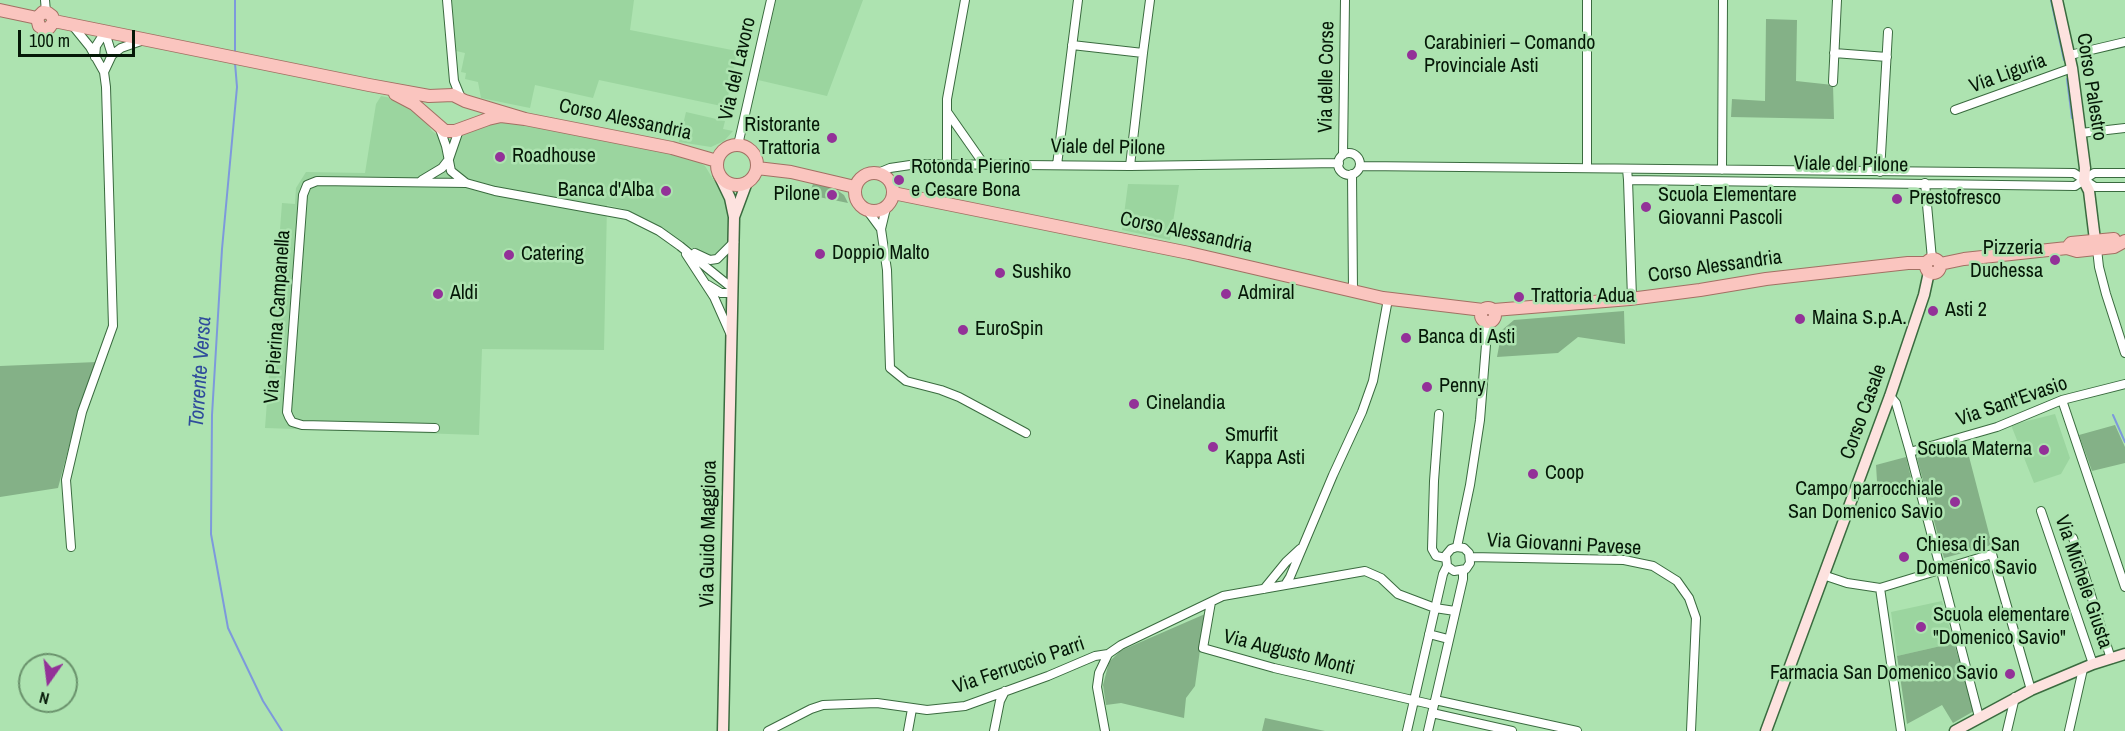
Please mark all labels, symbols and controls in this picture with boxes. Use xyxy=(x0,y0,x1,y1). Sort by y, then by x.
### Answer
street label: Via del Lavoro xyxy=(714,15,762,123)
scale bar xyxy=(21,18,138,56)
street label: Via delle Corse xyxy=(1314,21,1340,133)
text: 100 m xyxy=(29,28,70,53)
place label: Carabinieri – Comando Provinciale Asti xyxy=(1424,32,1595,79)
street label: Corso Palestro xyxy=(2071,32,2111,142)
marker: Carabinieri – Comando Provinciale Asti xyxy=(1405,48,1419,62)
street label: Via Liguria xyxy=(1966,49,2050,99)
street label: Corso Alessandria xyxy=(557,94,693,146)
place label: Ristorante Trattoria xyxy=(744,114,820,161)
marker: Ristorante Trattoria xyxy=(825,131,839,145)
street label: Viale del Pilone xyxy=(1050,135,1166,161)
place label: Roadhouse xyxy=(512,145,596,169)
marker: Roadhouse xyxy=(493,150,507,164)
street label: Viale del Pilone xyxy=(1793,152,1909,178)
place label: Rotonda Pierino e Cesare Bona xyxy=(911,156,1030,203)
marker: Rotonda Pierino e Cesare Bona xyxy=(892,173,906,187)
place label: Banca d'Alba xyxy=(558,179,654,203)
place label: Pilone xyxy=(774,183,820,207)
marker: Banca d'Alba xyxy=(659,184,673,198)
place label: Scuola Elementare Giovanni Pascoli xyxy=(1658,184,1797,231)
place label: Prestofresco xyxy=(1909,187,2001,211)
marker: Pilone xyxy=(825,188,839,202)
marker: Prestofresco xyxy=(1890,192,1904,206)
marker: Scuola Elementare Giovanni Pascoli xyxy=(1639,200,1653,214)
street label: Corso Alessandria xyxy=(1118,207,1254,259)
street label: Via Pierina Campanella xyxy=(260,229,296,405)
place label: Pizzeria Duchessa xyxy=(1970,237,2043,284)
place label: Doppio Malto xyxy=(832,242,930,266)
place label: Catering xyxy=(521,243,584,267)
street label: Corso Alessandria xyxy=(1647,246,1783,288)
marker: Doppio Malto xyxy=(813,247,827,261)
marker: Catering xyxy=(502,248,516,262)
marker: Pizzeria Duchessa xyxy=(2048,253,2062,267)
place label: Sushiko xyxy=(1012,261,1071,285)
marker: Sushiko xyxy=(993,266,1007,280)
place label: Aldi xyxy=(450,282,478,306)
place label: Admiral xyxy=(1238,282,1294,306)
place label: Trattoria Adua xyxy=(1531,285,1635,309)
marker: Aldi xyxy=(431,287,445,301)
marker: Admiral xyxy=(1219,287,1233,301)
marker: Trattoria Adua xyxy=(1512,290,1526,304)
place label: Asti 2 xyxy=(1945,299,1987,323)
marker: Asti 2 xyxy=(1926,304,1940,318)
place label: Maina S.p.A. xyxy=(1812,307,1907,331)
marker: Maina S.p.A. xyxy=(1793,312,1807,326)
water label: Torrente Versa xyxy=(185,316,217,428)
place label: EuroSpin xyxy=(975,318,1043,342)
marker: EuroSpin xyxy=(956,323,970,337)
place label: Banca di Asti xyxy=(1418,326,1516,350)
marker: Banca di Asti xyxy=(1399,331,1413,345)
street label: Corso Casale xyxy=(1836,361,1892,463)
street label: Via Sant'Evasio xyxy=(1953,372,2071,432)
place label: Penny xyxy=(1439,375,1485,399)
marker: Penny xyxy=(1420,380,1434,394)
place label: Cinelandia xyxy=(1146,392,1225,416)
marker: Cinelandia xyxy=(1127,397,1141,411)
place label: Smurfit Kappa Asti xyxy=(1225,424,1305,471)
place label: Scuola Materna xyxy=(1917,438,2032,462)
marker: Smurfit Kappa Asti xyxy=(1206,440,1220,454)
marker: Scuola Materna xyxy=(2037,443,2051,457)
street label: Via Guido Maggiora xyxy=(696,460,722,608)
place label: Coop xyxy=(1545,462,1584,486)
marker: Coop xyxy=(1526,467,1540,481)
place label: Campo parrocchiale San Domenico Savio xyxy=(1788,478,1943,525)
marker: Campo parrocchiale San Domenico Savio xyxy=(1948,495,1962,509)
street label: Via Michele Giusta xyxy=(2049,512,2117,652)
street label: Via Giovanni Pavese xyxy=(1486,529,1642,561)
place label: Chiesa di San Domenico Savio xyxy=(1916,534,2037,581)
marker: Chiesa di San Domenico Savio xyxy=(1897,550,1911,564)
place label: Scuola elementare "Domenico Savio" xyxy=(1933,604,2070,651)
marker: Scuola elementare "Domenico Savio" xyxy=(1914,620,1928,634)
street label: Via Augusto Monti xyxy=(1221,625,1357,681)
street label: Via Ferruccio Parri xyxy=(950,632,1088,700)
north arrow xyxy=(18,653,78,713)
place label: Farmacia San Domenico Savio xyxy=(1770,662,1998,686)
marker: Farmacia San Domenico Savio xyxy=(2003,667,2017,681)
text: N xyxy=(37,687,51,710)

